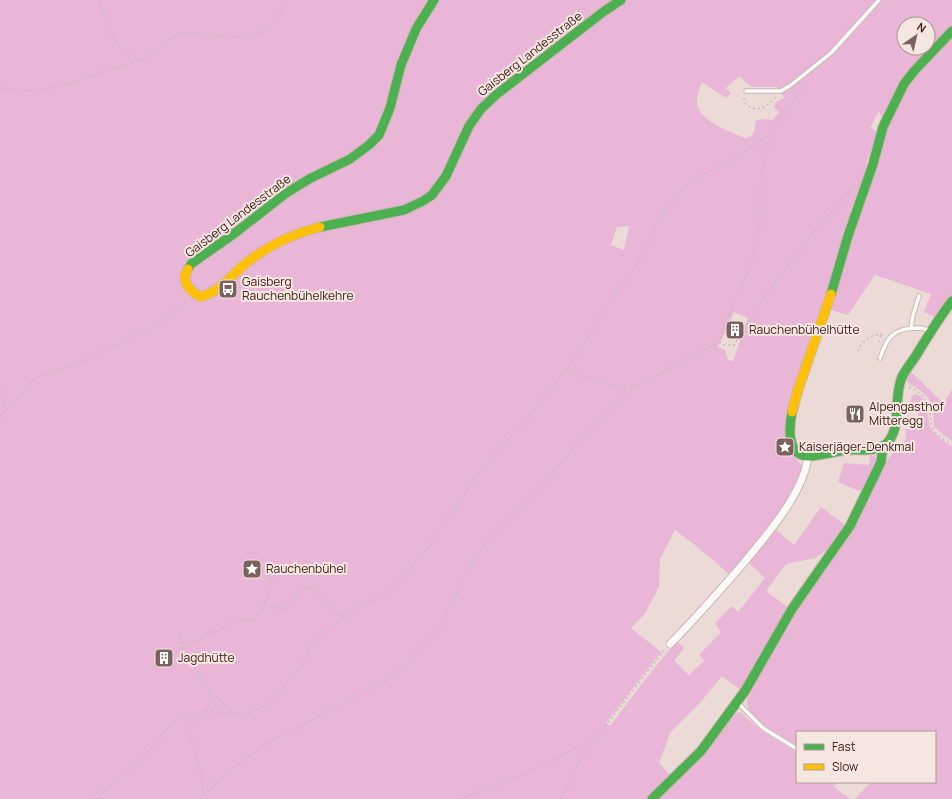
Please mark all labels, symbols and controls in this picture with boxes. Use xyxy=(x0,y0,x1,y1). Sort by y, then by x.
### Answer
street label: Gaisberg Landesstraße xyxy=(474,7,585,100)
north arrow xyxy=(896,16,936,56)
text: N xyxy=(914,19,929,36)
street label: Gaisberg Landesstraße xyxy=(181,170,294,261)
place label: Gaisberg Rauchenbühelkehre xyxy=(242,273,353,304)
bus stop icon: Gaisberg Rauchenbühelkehre xyxy=(217,278,239,300)
building icon: Rauchenbühelhütte xyxy=(724,319,746,341)
place label: Rauchenbühelhütte xyxy=(749,321,859,338)
place label: Alpengasthof Mitteregg xyxy=(869,398,945,429)
restaurant icon: Alpengasthof Mitteregg xyxy=(844,403,866,425)
place icon: Kaiserjäger-Denkmal xyxy=(774,436,796,458)
place label: Kaiserjäger-Denkmal xyxy=(799,438,914,455)
place icon: Rauchenbühel xyxy=(241,558,263,580)
place label: Rauchenbühel xyxy=(266,560,346,577)
building icon: Jagdhütte xyxy=(153,647,175,669)
place label: Jagdhütte xyxy=(178,649,235,666)
legend xyxy=(796,731,936,783)
text: Fast xyxy=(832,738,856,755)
text: Slow xyxy=(832,758,858,775)

